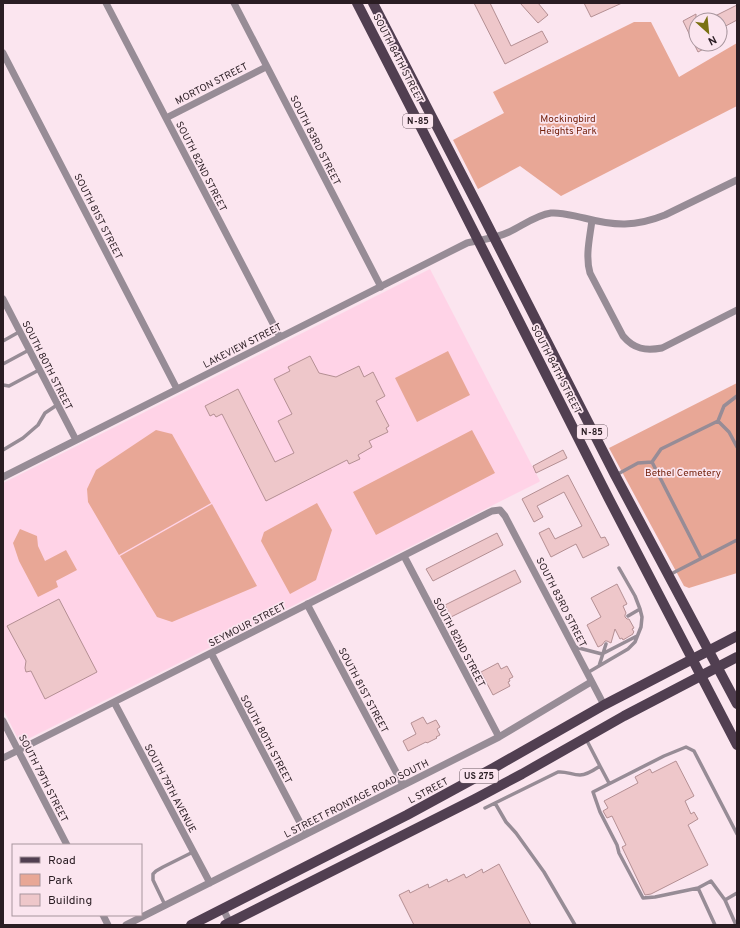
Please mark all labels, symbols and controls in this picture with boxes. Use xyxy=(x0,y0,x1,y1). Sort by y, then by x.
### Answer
street label: SOUTH 84TH STREET xyxy=(370,12,426,106)
north arrow xyxy=(688,12,728,52)
text: N xyxy=(705,32,719,48)
street label: MORTON STREET xyxy=(173,60,250,108)
street label: SOUTH 83RD STREET xyxy=(286,94,343,188)
park label: Mockingbird Heights Park xyxy=(539,113,597,138)
road number: N-85 xyxy=(403,114,433,128)
street label: SOUTH 82ND STREET xyxy=(172,119,229,214)
street label: SOUTH 81ST STREET xyxy=(70,172,125,262)
street label: SOUTH 80TH STREET xyxy=(18,319,75,413)
street label: LAKEVIEW STREET xyxy=(201,321,284,372)
street label: SOUTH 84TH STREET xyxy=(528,323,584,417)
road number: N-85 xyxy=(577,425,607,439)
park label: Bethel Cemetery xyxy=(645,467,721,480)
street label: SOUTH 83RD STREET xyxy=(532,556,589,650)
street label: SOUTH 82ND STREET xyxy=(430,596,488,690)
street label: SEYMOUR STREET xyxy=(207,600,289,650)
street label: SOUTH 81ST STREET xyxy=(335,646,391,736)
street label: SOUTH 80TH STREET xyxy=(237,693,295,786)
street label: SOUTH 79TH STREET xyxy=(15,733,71,825)
street label: SOUTH 79TH AVENUE xyxy=(141,742,199,835)
street label: L STREET FRONTAGE ROAD SOUTH xyxy=(282,757,431,842)
road number: US 275 xyxy=(460,769,498,783)
street label: L STREET xyxy=(406,775,451,807)
legend xyxy=(12,844,142,916)
text: Road xyxy=(48,853,76,869)
text: Park xyxy=(48,873,73,889)
text: Building xyxy=(48,893,92,909)

